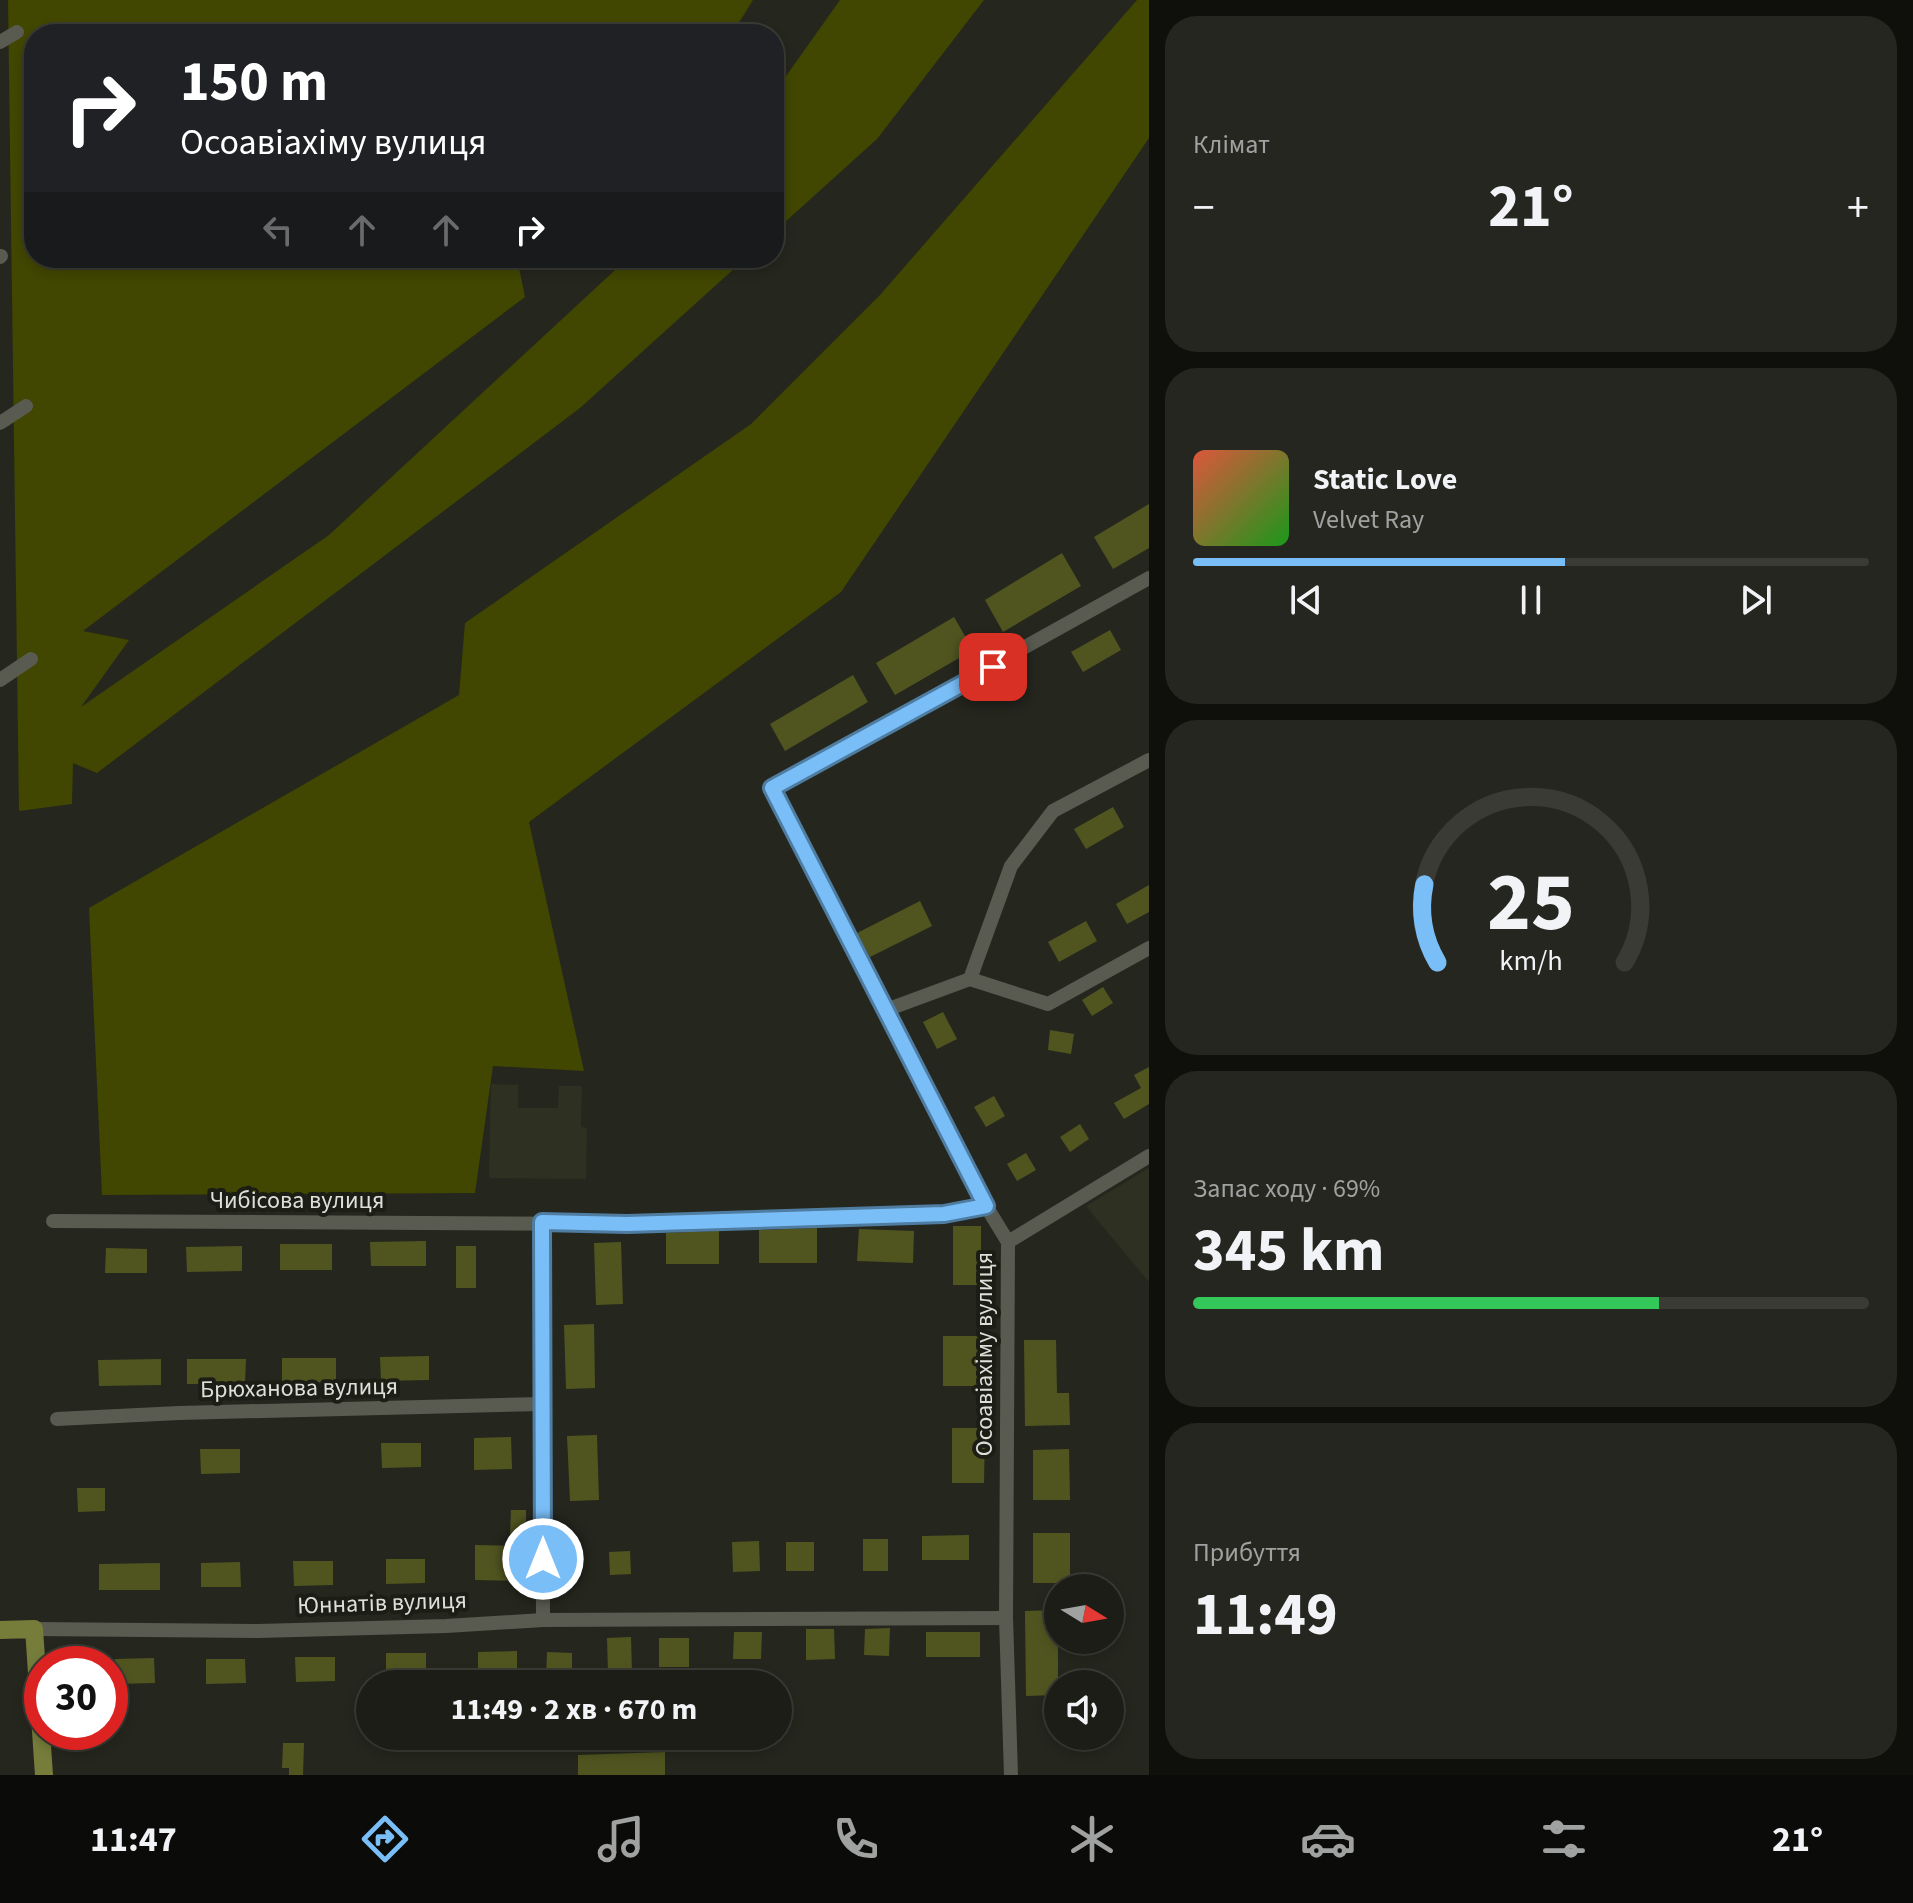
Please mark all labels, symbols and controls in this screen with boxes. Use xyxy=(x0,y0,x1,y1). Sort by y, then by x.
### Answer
text: 150 m xyxy=(180,43,328,122)
icon: right xyxy=(48,56,152,160)
text: Осоавіахіму вулиця xyxy=(180,117,487,168)
text: Клімат xyxy=(1193,126,1270,163)
text: 21° xyxy=(1488,165,1574,250)
text: − xyxy=(1193,177,1215,240)
text: + xyxy=(1847,177,1869,240)
icon: left xyxy=(256,208,300,252)
icon: ahead xyxy=(340,208,384,252)
icon: ahead xyxy=(424,208,468,252)
icon: right xyxy=(508,208,552,252)
text: Static Love xyxy=(1313,458,1457,501)
text: Velvet Ray xyxy=(1313,501,1424,538)
icon: previous xyxy=(1284,578,1328,622)
icon: pause xyxy=(1509,578,1553,622)
icon: next xyxy=(1734,578,1778,622)
pin xyxy=(959,633,1027,701)
icon: arrive xyxy=(971,645,1015,689)
text: 25 xyxy=(1487,844,1575,962)
text: km/h xyxy=(1499,942,1563,982)
text: Запас ходу · 69% xyxy=(1193,1170,1380,1207)
street label: Чибісова вулиця xyxy=(210,1183,384,1218)
text: 345 km xyxy=(1193,1209,1384,1294)
street label: Осоавіахіму вулиця xyxy=(967,1252,1002,1456)
street label: Брюханова вулиця xyxy=(200,1369,398,1407)
position arrow xyxy=(501,1517,585,1601)
text: Прибуття xyxy=(1193,1534,1301,1571)
text: 11:49 xyxy=(1193,1573,1338,1658)
north arrow xyxy=(1044,1574,1124,1654)
map controls xyxy=(1044,1574,1124,1750)
street label: Юннатів вулиця xyxy=(297,1583,467,1623)
speed limit sign: 30 xyxy=(24,1646,128,1750)
button: sound xyxy=(1044,1670,1124,1750)
text: 11:49 · 2 хв · 670 m xyxy=(451,1688,697,1731)
icon: directions xyxy=(357,1811,413,1867)
icon: music xyxy=(593,1811,649,1867)
icon: phone xyxy=(828,1811,884,1867)
icon: climate xyxy=(1064,1811,1120,1867)
icon: car xyxy=(1300,1811,1356,1867)
icon: filters xyxy=(1536,1811,1592,1867)
text: 11:47 xyxy=(90,1814,177,1865)
text: 21° xyxy=(1772,1814,1823,1865)

